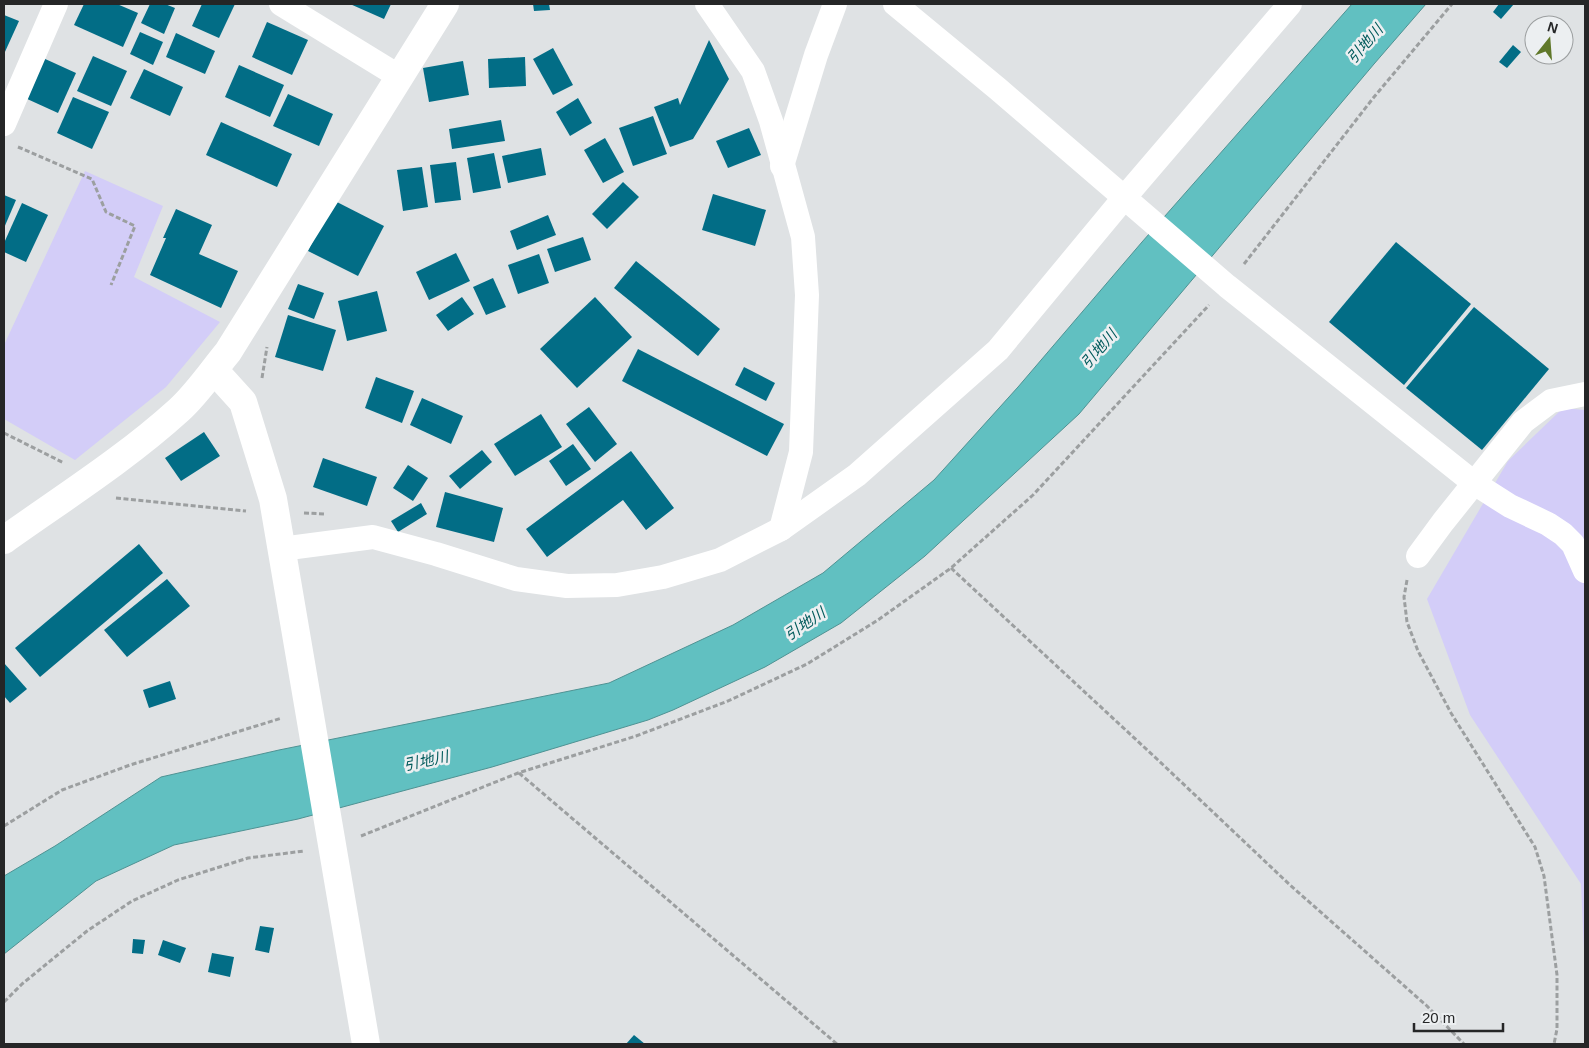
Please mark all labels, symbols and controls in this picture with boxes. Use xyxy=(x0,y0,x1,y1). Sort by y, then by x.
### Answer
north arrow xyxy=(1524,15,1574,65)
text: N xyxy=(1546,18,1560,37)
water label: 引地川 xyxy=(1343,20,1387,66)
water label: 引地川 xyxy=(1077,325,1121,371)
water label: 引地川 xyxy=(781,603,830,643)
water label: 引地川 xyxy=(402,747,452,774)
scale bar xyxy=(1414,1000,1503,1032)
text: 20 m xyxy=(1422,1009,1455,1026)

